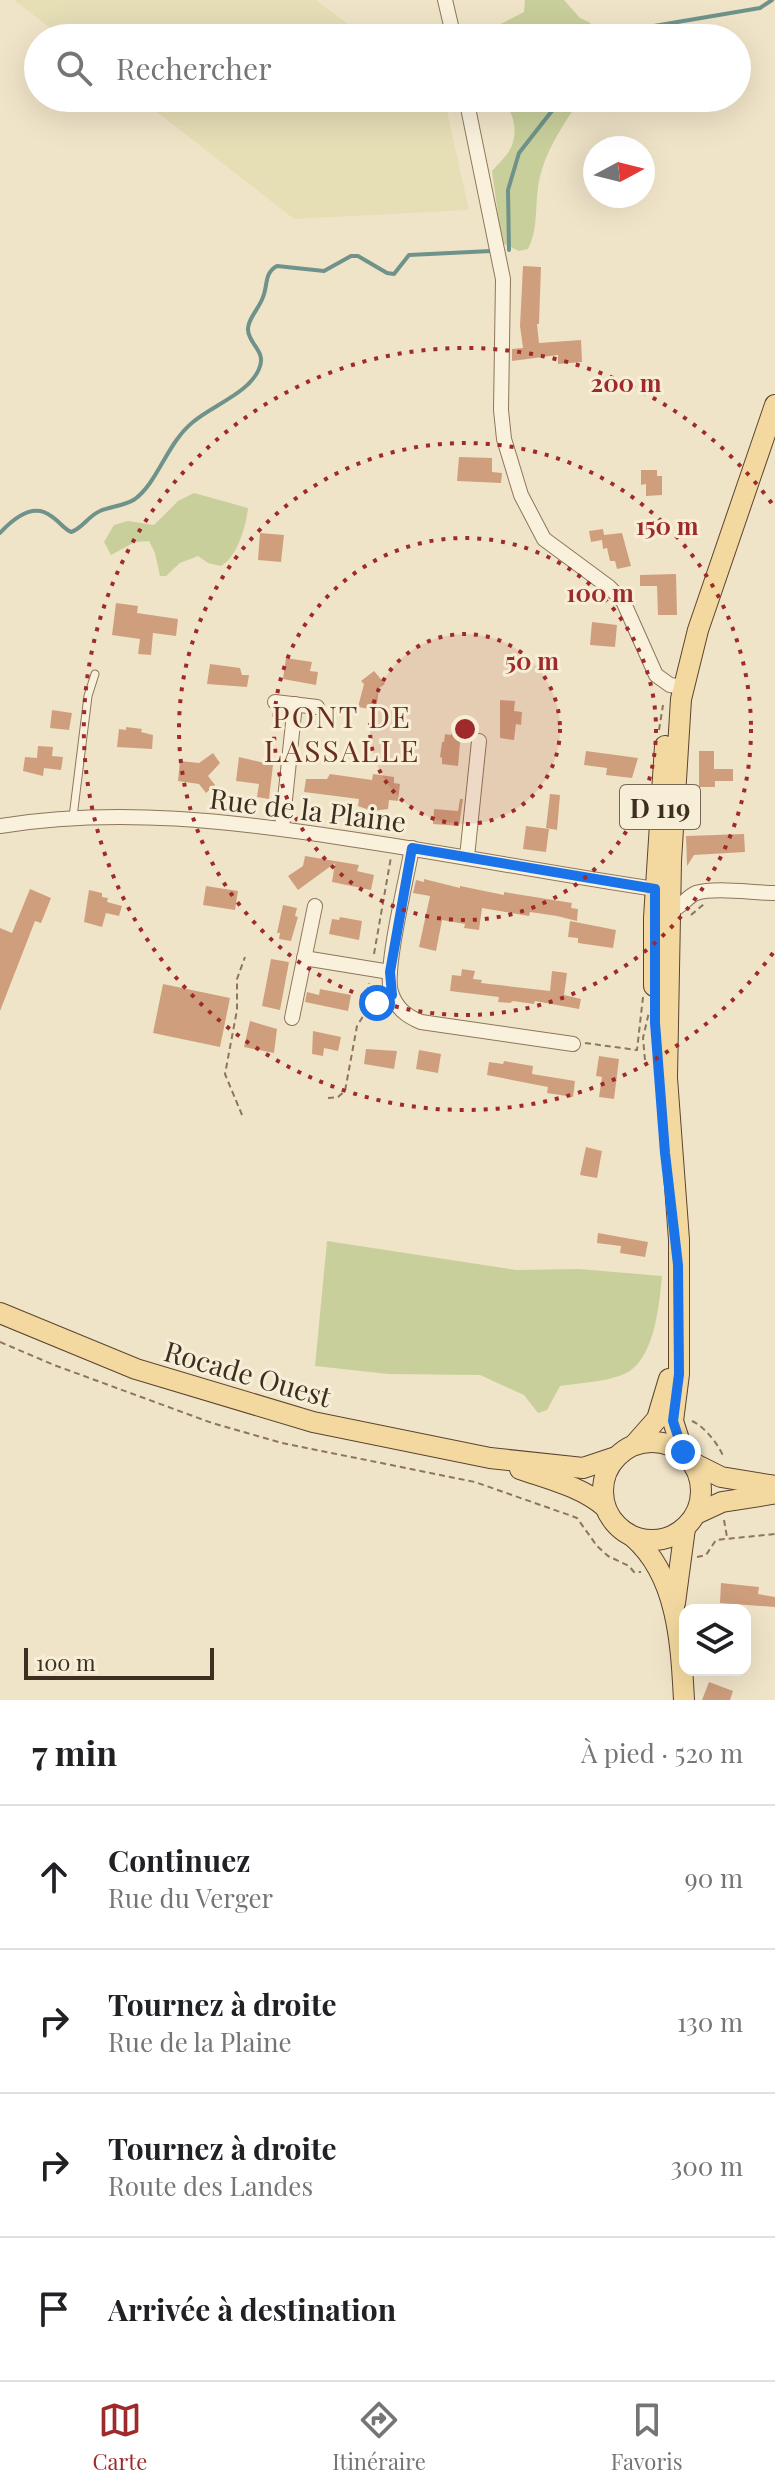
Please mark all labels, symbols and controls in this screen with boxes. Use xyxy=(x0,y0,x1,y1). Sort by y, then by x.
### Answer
search box xyxy=(24,24,751,112)
icon: search xyxy=(52,46,96,90)
text: Rechercher xyxy=(116,48,272,88)
north arrow xyxy=(583,136,655,208)
text: 200 m xyxy=(591,366,662,398)
text: 150 m xyxy=(636,509,699,541)
text: 100 m xyxy=(566,576,634,608)
text: 50 m xyxy=(505,644,559,676)
district label: PONT DE LASSALLE xyxy=(264,696,420,770)
centre of rings xyxy=(451,715,479,743)
street label: Rue de la Plaine xyxy=(208,779,408,839)
road number: D 119 xyxy=(620,785,700,829)
route start xyxy=(359,985,395,1021)
street label: Rocade Ouest xyxy=(160,1332,337,1415)
route end xyxy=(665,1434,701,1470)
map controls xyxy=(679,1604,751,1676)
button: layers xyxy=(679,1604,751,1676)
scale bar xyxy=(24,1644,214,1680)
text: 100 m xyxy=(36,1647,96,1677)
text: 7 min xyxy=(32,1729,117,1775)
text: À pied · 520 m xyxy=(581,1735,743,1770)
text: Continuez xyxy=(108,1840,250,1880)
icon: ahead xyxy=(32,1855,76,1899)
text: 90 m xyxy=(685,1860,743,1895)
text: Rue du Verger xyxy=(108,1880,273,1915)
text: Tournez à droite xyxy=(108,1984,337,2024)
icon: right xyxy=(32,1999,76,2043)
text: 130 m xyxy=(677,2004,743,2039)
text: Rue de la Plaine xyxy=(108,2024,292,2059)
text: Tournez à droite xyxy=(108,2128,337,2168)
icon: right xyxy=(32,2143,76,2187)
text: 300 m xyxy=(671,2148,743,2183)
text: Route des Landes xyxy=(108,2168,313,2203)
icon: arrive xyxy=(32,2287,76,2331)
text: Arrivée à destination xyxy=(108,2289,396,2329)
tab: Carte xyxy=(92,2398,147,2476)
tab: Itinéraire xyxy=(332,2398,426,2476)
tab: Favoris xyxy=(611,2398,683,2476)

